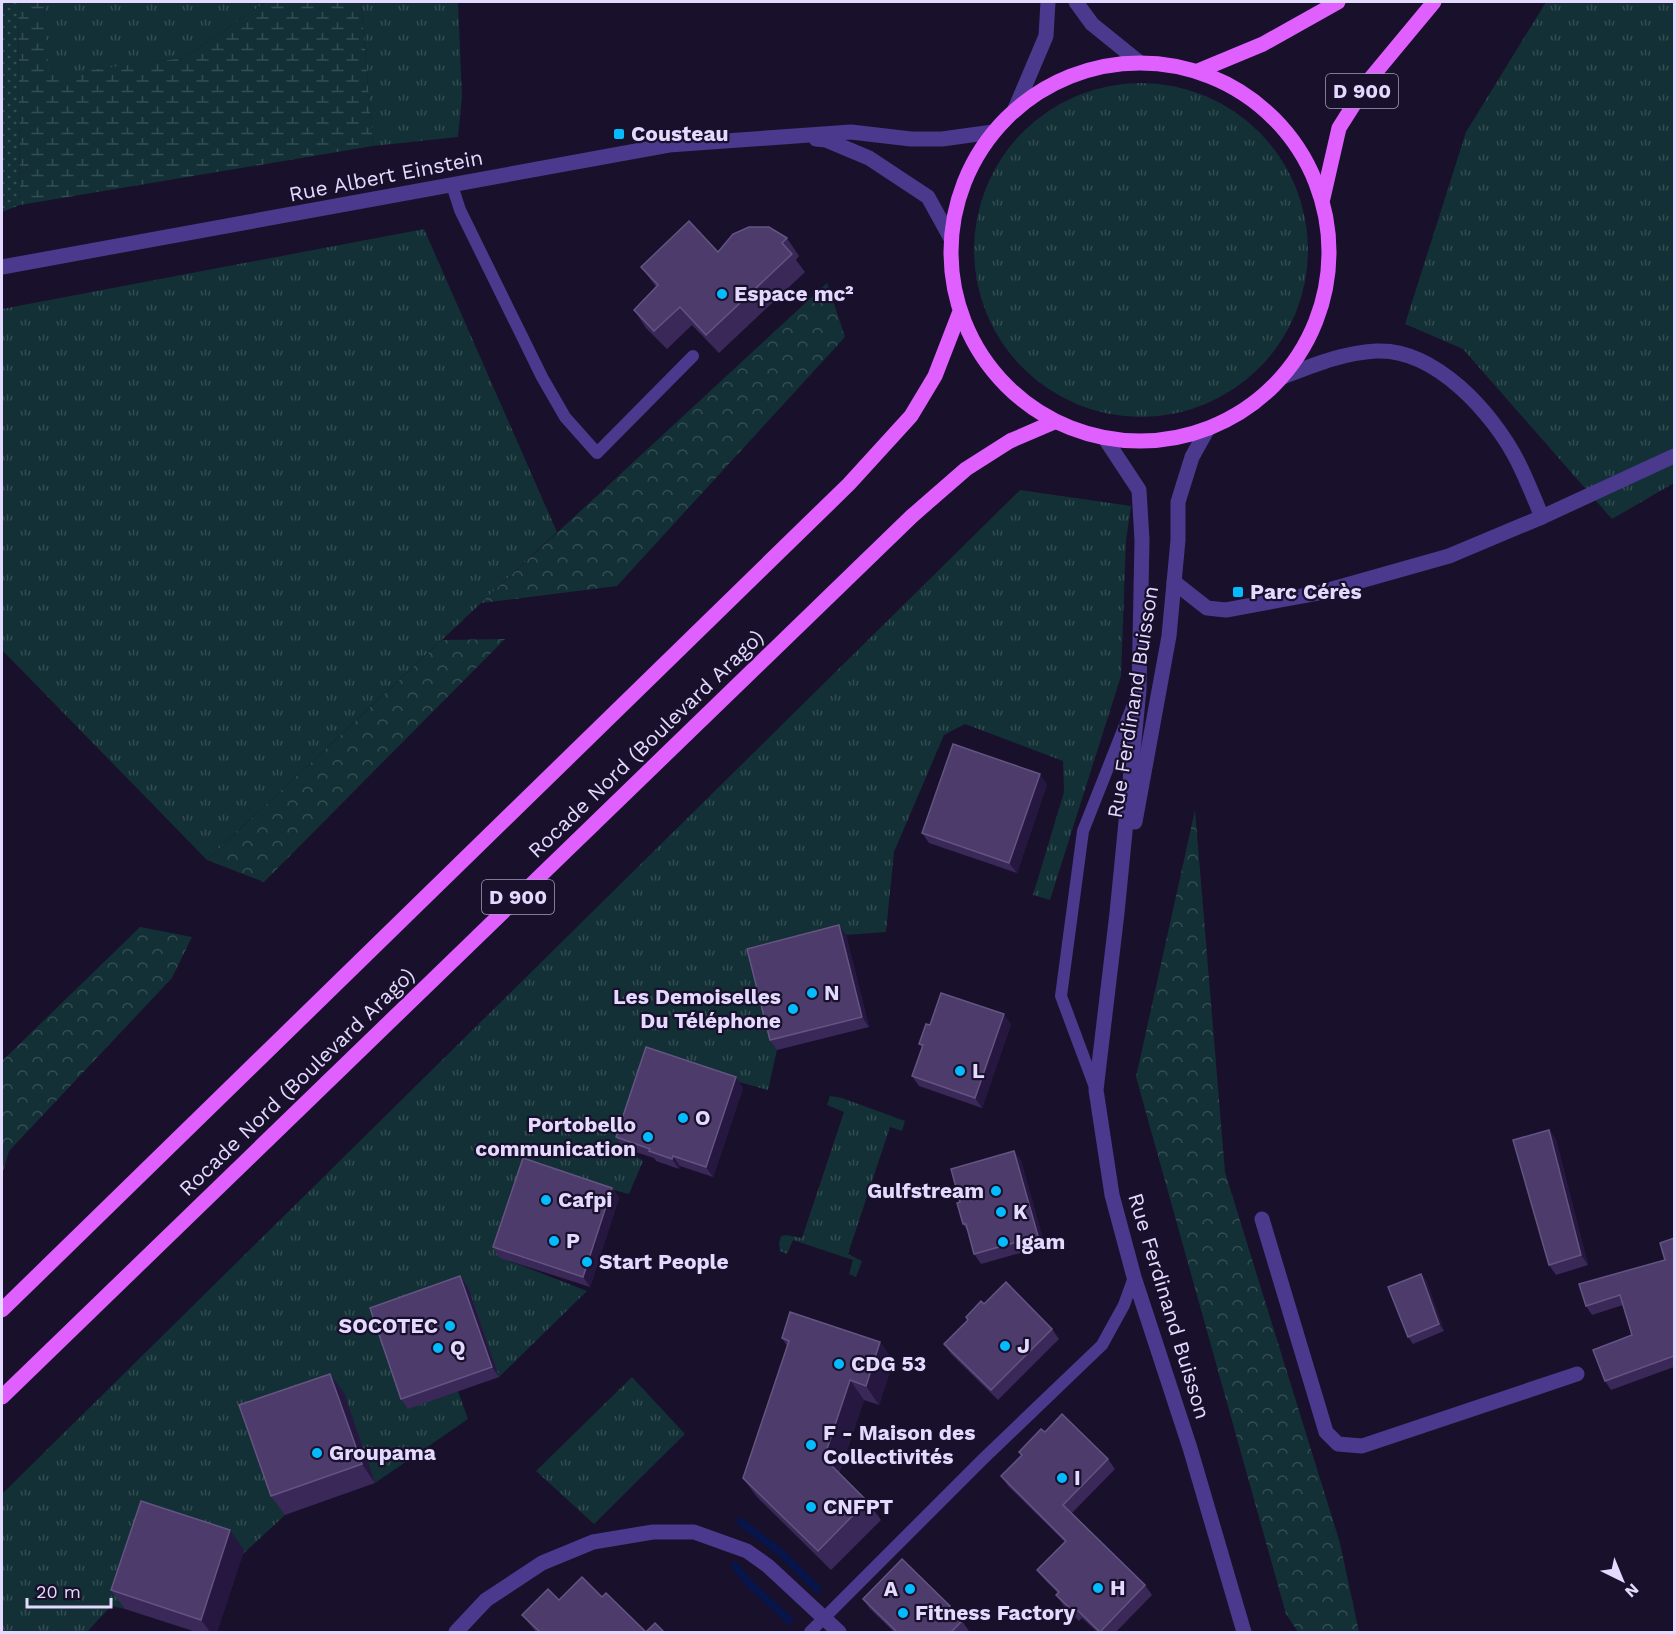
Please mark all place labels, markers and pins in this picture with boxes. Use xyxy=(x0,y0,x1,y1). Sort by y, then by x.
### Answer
place label: Cousteau xyxy=(631,121,729,146)
marker: Cousteau xyxy=(612,127,626,141)
place label: Espace mc² xyxy=(734,281,854,306)
marker: Espace mc² xyxy=(715,287,729,301)
place label: Parc Cérès xyxy=(1250,579,1362,604)
marker: Parc Cérès xyxy=(1231,585,1245,599)
place label: N xyxy=(824,980,840,1005)
place label: Les Demoiselles Du Téléphone xyxy=(613,984,781,1033)
marker: N xyxy=(805,986,819,1000)
marker: Les Demoiselles Du Téléphone xyxy=(786,1002,800,1016)
place label: L xyxy=(972,1058,985,1083)
marker: L xyxy=(953,1064,967,1078)
place label: O xyxy=(695,1105,710,1130)
marker: O xyxy=(676,1111,690,1125)
place label: Portobello communication xyxy=(475,1112,636,1161)
marker: Portobello communication xyxy=(641,1130,655,1144)
place label: Gulfstream xyxy=(867,1178,984,1203)
marker: Gulfstream xyxy=(989,1184,1003,1198)
place label: Cafpi xyxy=(558,1187,612,1212)
marker: Cafpi xyxy=(539,1193,553,1207)
place label: K xyxy=(1013,1199,1028,1224)
marker: K xyxy=(994,1205,1008,1219)
place label: P xyxy=(566,1228,580,1253)
place label: Igam xyxy=(1015,1229,1065,1254)
marker: P xyxy=(547,1234,561,1248)
marker: Igam xyxy=(996,1235,1010,1249)
place label: Start People xyxy=(599,1249,729,1274)
marker: Start People xyxy=(580,1255,594,1269)
place label: SOCOTEC xyxy=(339,1313,438,1338)
marker: SOCOTEC xyxy=(443,1319,457,1333)
place label: J xyxy=(1017,1333,1030,1358)
place label: Q xyxy=(450,1335,465,1360)
marker: J xyxy=(998,1339,1012,1353)
marker: Q xyxy=(431,1341,445,1355)
place label: CDG 53 xyxy=(851,1351,926,1376)
marker: CDG 53 xyxy=(832,1357,846,1371)
place label: F - Maison des Collectivités xyxy=(823,1420,975,1469)
marker: F - Maison des Collectivités xyxy=(804,1438,818,1452)
place label: Groupama xyxy=(329,1440,437,1465)
marker: Groupama xyxy=(310,1446,324,1460)
place label: I xyxy=(1074,1465,1081,1490)
marker: I xyxy=(1055,1471,1069,1485)
place label: CNFPT xyxy=(823,1494,893,1519)
marker: CNFPT xyxy=(804,1500,818,1514)
place label: H xyxy=(1110,1575,1126,1600)
place label: A xyxy=(884,1576,899,1601)
marker: H xyxy=(1091,1581,1105,1595)
marker: A xyxy=(903,1582,917,1596)
place label: Fitness Factory xyxy=(915,1600,1075,1625)
marker: Fitness Factory xyxy=(896,1606,910,1620)

